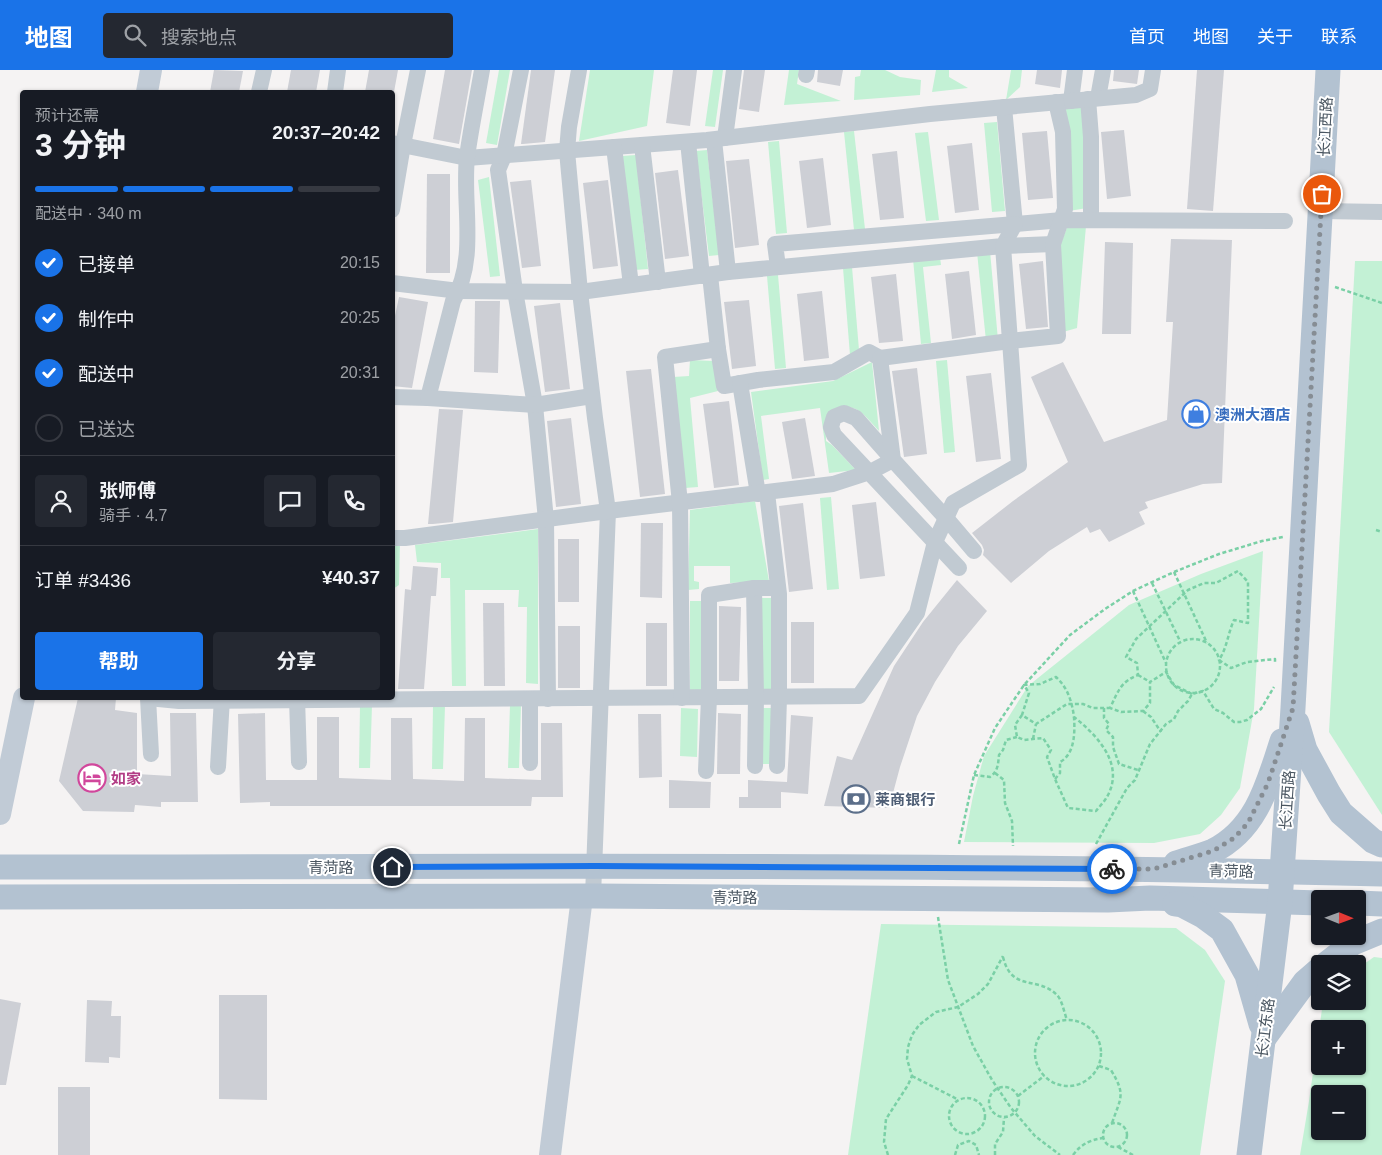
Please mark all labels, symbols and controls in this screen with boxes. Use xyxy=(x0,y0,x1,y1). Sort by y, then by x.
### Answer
search box xyxy=(103,13,453,58)
icon: search xyxy=(121,21,149,49)
text: 地图 xyxy=(25,24,73,51)
text: 搜索地点 xyxy=(161,27,237,48)
text: 首页 xyxy=(1129,27,1165,47)
text: 地图 xyxy=(1193,27,1229,47)
text: 关于 xyxy=(1257,27,1293,47)
text: 联系 xyxy=(1321,27,1357,47)
street label: 长江西路 xyxy=(1315,97,1335,157)
text: 预计还需 xyxy=(35,107,99,124)
text: 20:37–20:42 xyxy=(272,122,380,143)
text: 3 分钟 xyxy=(35,127,126,163)
pin xyxy=(1301,173,1343,215)
icon: bag xyxy=(1308,180,1336,208)
text: 配送中 · 340 m xyxy=(35,205,142,222)
icon: check xyxy=(35,249,63,277)
text: 已接单 xyxy=(78,254,135,275)
text: 20:15 xyxy=(340,254,380,271)
icon: check xyxy=(35,304,63,332)
text: 制作中 xyxy=(78,309,135,330)
text: 20:25 xyxy=(340,309,380,326)
icon: check xyxy=(35,359,63,387)
text: 配送中 xyxy=(78,364,135,385)
text: 20:31 xyxy=(340,364,380,381)
shop icon: 澳洲大酒店 xyxy=(1181,399,1211,429)
place label: 澳洲大酒店 xyxy=(1215,406,1290,423)
text: 已送达 xyxy=(78,419,135,440)
button: person xyxy=(35,475,87,527)
button: chat xyxy=(264,475,316,527)
button: phone xyxy=(328,475,380,527)
text: 张师傅 xyxy=(99,480,156,501)
text: 骑手 · 4.7 xyxy=(99,507,167,524)
text: ¥40.37 xyxy=(322,567,380,588)
text: 订单 #3436 xyxy=(35,570,131,591)
button: 帮助 xyxy=(35,632,203,690)
button: 分享 xyxy=(213,632,380,690)
hotel icon: 如家 xyxy=(77,763,107,793)
street label: 长江西路 xyxy=(1276,769,1298,831)
place label: 如家 xyxy=(111,770,141,787)
bank icon: 莱商银行 xyxy=(841,784,871,814)
place label: 莱商银行 xyxy=(875,791,935,808)
courier xyxy=(1087,844,1137,894)
pin xyxy=(371,846,413,888)
icon: home xyxy=(378,853,406,881)
icon: bike xyxy=(1098,855,1126,883)
street label: 青菏路 xyxy=(308,859,354,876)
street label: 青菏路 xyxy=(1208,862,1254,880)
street label: 青菏路 xyxy=(712,889,758,906)
north arrow xyxy=(1311,890,1366,945)
map controls xyxy=(1311,890,1366,1140)
button: layers xyxy=(1311,955,1366,1010)
street label: 长江东路 xyxy=(1253,997,1277,1059)
button: + xyxy=(1311,1020,1366,1075)
button: − xyxy=(1311,1085,1366,1140)

